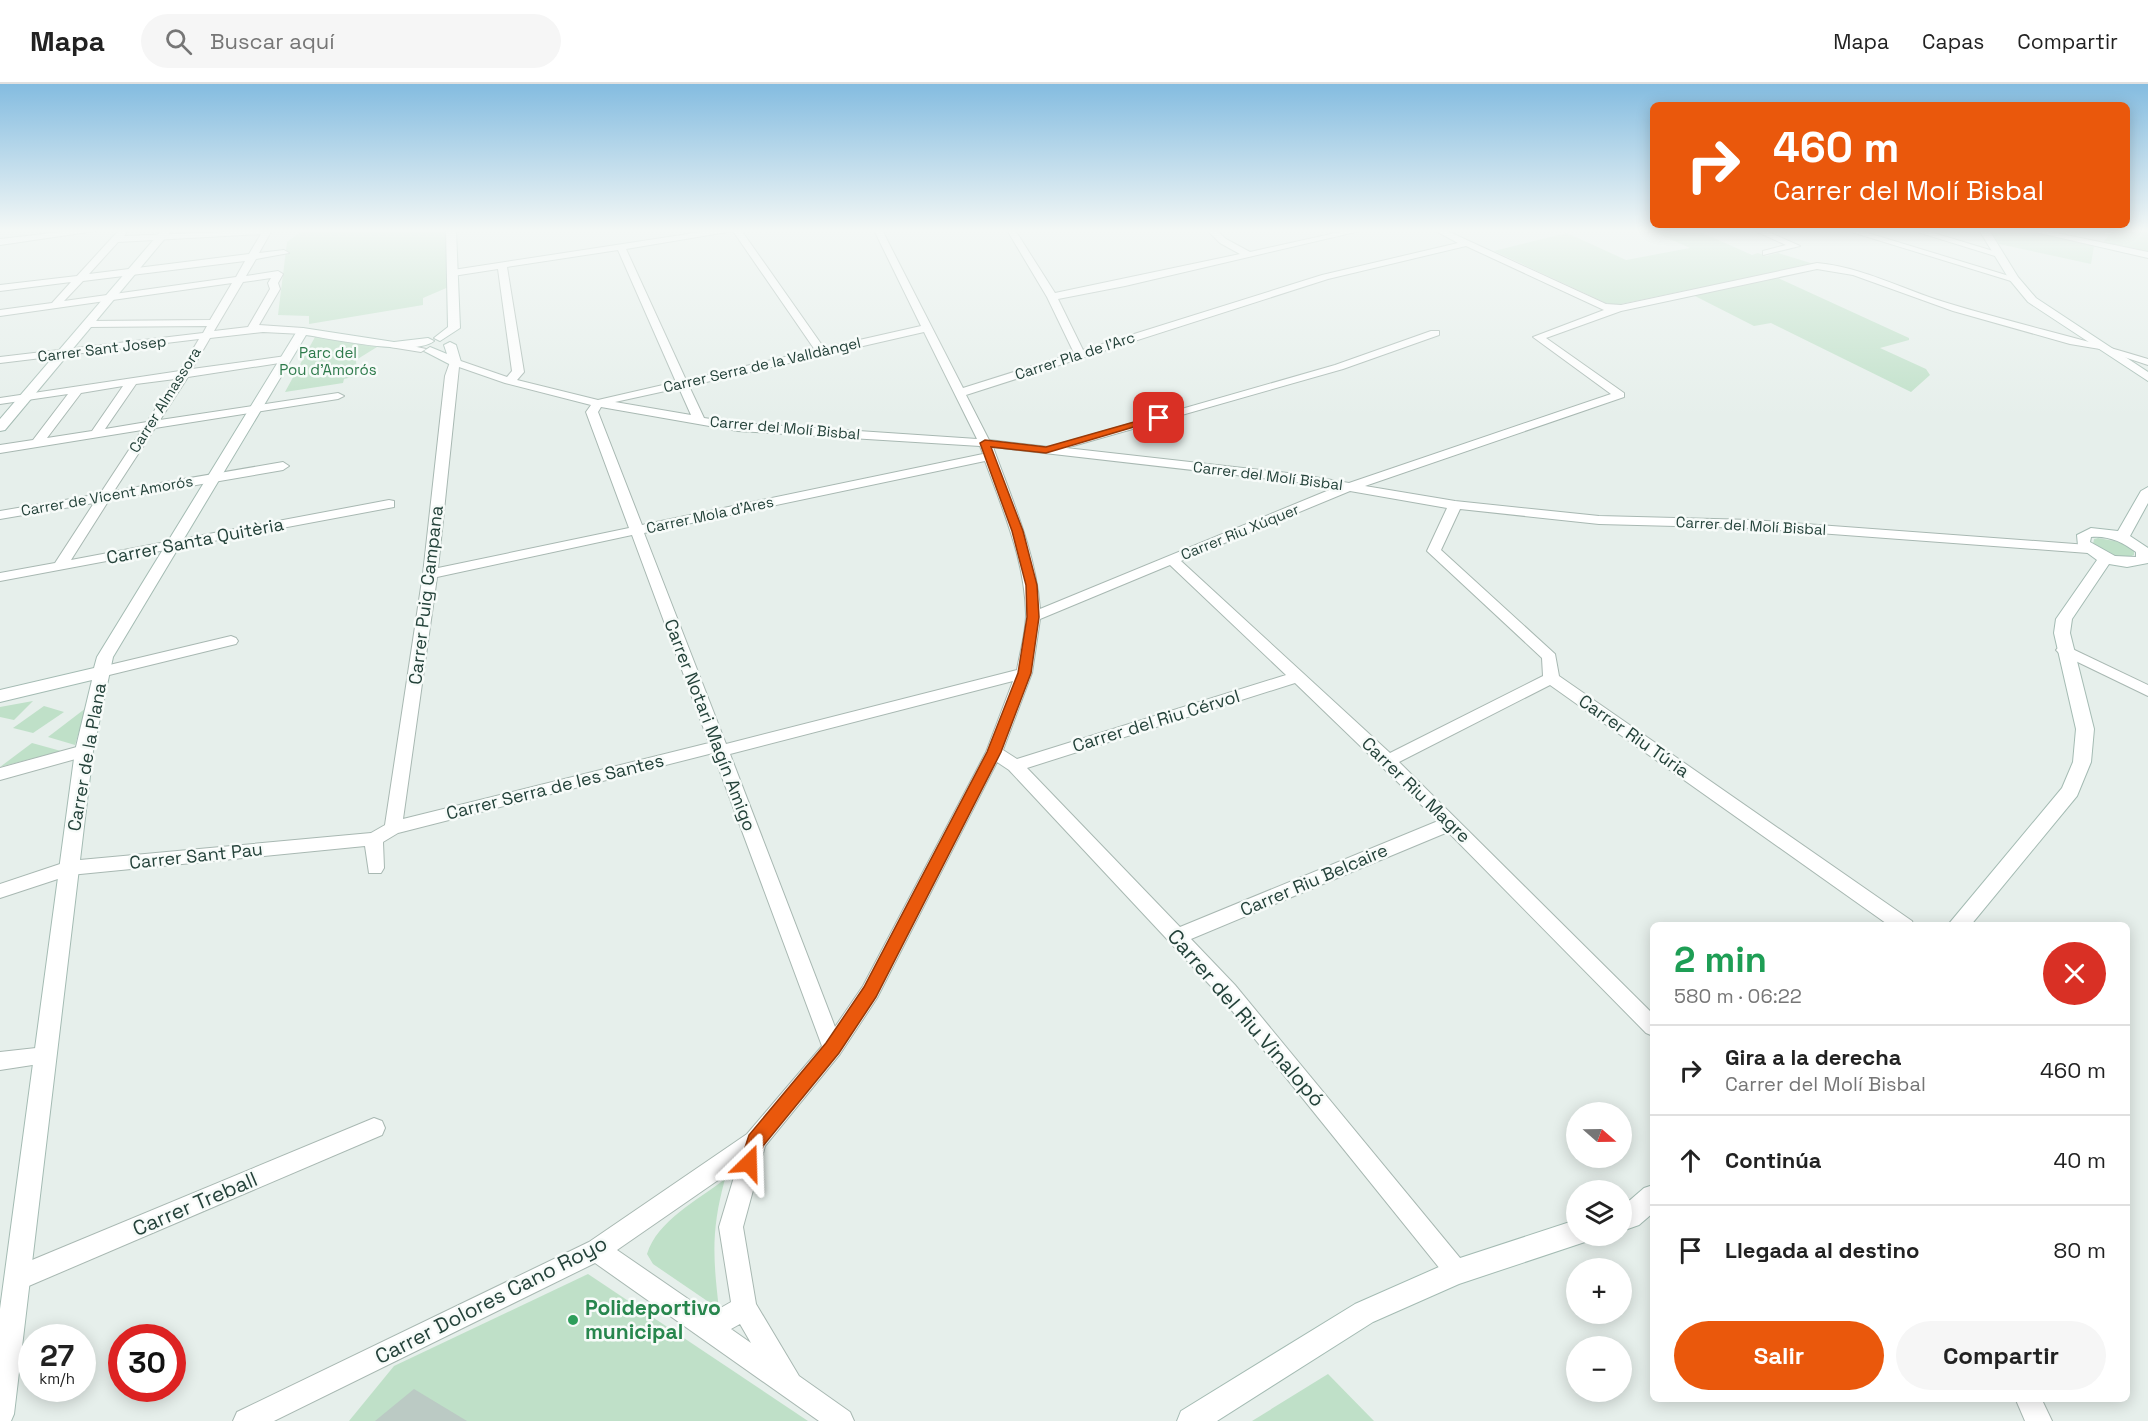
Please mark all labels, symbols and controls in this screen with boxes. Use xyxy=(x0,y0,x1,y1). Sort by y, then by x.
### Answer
search box xyxy=(141,14,561,68)
text: Mapa xyxy=(30,23,105,59)
icon: search xyxy=(162,25,195,58)
text: Buscar aquí xyxy=(210,27,335,55)
text: Mapa xyxy=(1833,28,1889,55)
text: Capas xyxy=(1922,28,1984,55)
text: Compartir xyxy=(2017,28,2118,55)
text: 460 m xyxy=(1773,121,1899,174)
icon: right xyxy=(1674,126,1752,204)
text: Carrer del Molí Bisbal xyxy=(1773,173,2044,208)
street label: Carrer Pla de l'Arc xyxy=(1012,327,1137,384)
street label: Carrer Sant Josep xyxy=(37,331,167,366)
street label: Carrer Serra de la Valldàngel xyxy=(661,333,862,396)
street label: Carrer Almassora xyxy=(124,343,205,456)
park label: Parc del Pou d'Amorós xyxy=(279,343,377,379)
pin xyxy=(1133,392,1184,443)
icon: arrive xyxy=(1142,401,1175,434)
street label: Carrer del Molí Bisbal xyxy=(709,411,861,444)
street label: Carrer del Molí Bisbal xyxy=(1192,457,1344,494)
street label: Carrer de Vicent Amorós xyxy=(19,471,195,520)
street label: Carrer Mola d'Ares xyxy=(644,492,775,537)
street label: Carrer Riu Xúquer xyxy=(1178,499,1302,564)
street label: Carrer Puig Campana xyxy=(403,504,448,686)
street label: Carrer Santa Quitèria xyxy=(104,512,286,569)
street label: Carrer del Molí Bisbal xyxy=(1675,512,1827,539)
street label: Carrer Notari Magín Amigo xyxy=(659,616,762,834)
street label: Carrer de la Plana xyxy=(62,681,111,833)
street label: Carrer del Riu Cérvol xyxy=(1069,684,1242,757)
street label: Carrer Riu Túria xyxy=(1574,689,1694,782)
street label: Carrer Riu Magre xyxy=(1357,732,1476,848)
street label: Carrer Serra de les Santes xyxy=(444,748,666,825)
street label: Carrer Sant Pau xyxy=(128,837,264,874)
street label: Carrer Riu Belcaire xyxy=(1236,838,1391,921)
street label: Carrer del Riu Vinalopó xyxy=(1162,923,1331,1112)
text: 2 min xyxy=(1674,937,1767,983)
button: close xyxy=(2043,942,2106,1005)
text: 580 m · 06:22 xyxy=(1674,983,1802,1009)
text: Gira a la derecha xyxy=(1725,1043,1902,1071)
icon: right xyxy=(1674,1054,1707,1087)
text: 460 m xyxy=(2040,1056,2106,1084)
text: Carrer del Molí Bisbal xyxy=(1725,1071,1926,1097)
north arrow xyxy=(1566,1102,1632,1168)
map controls xyxy=(1566,1102,1632,1402)
position arrow xyxy=(717,1131,781,1195)
icon: ahead xyxy=(1674,1144,1707,1177)
text: Continúa xyxy=(1725,1146,1821,1174)
text: 40 m xyxy=(2054,1146,2106,1174)
street label: Carrer Treball xyxy=(128,1165,261,1242)
button: layers xyxy=(1566,1180,1632,1246)
street label: Carrer Dolores Cano Royo xyxy=(370,1229,611,1370)
icon: arrive xyxy=(1674,1234,1707,1267)
text: Llegada al destino xyxy=(1725,1236,1919,1264)
text: 80 m xyxy=(2054,1236,2106,1264)
button: + xyxy=(1566,1258,1632,1324)
place label: Polideportivo municipal xyxy=(585,1294,721,1345)
marker: Polideportivo municipal xyxy=(566,1313,580,1327)
button: Salir xyxy=(1674,1321,1884,1390)
button: Compartir xyxy=(1896,1321,2106,1390)
speed limit sign: 30 xyxy=(108,1324,186,1402)
text: 27 xyxy=(40,1336,74,1375)
button: − xyxy=(1566,1336,1632,1402)
text: km/h xyxy=(39,1369,75,1388)

